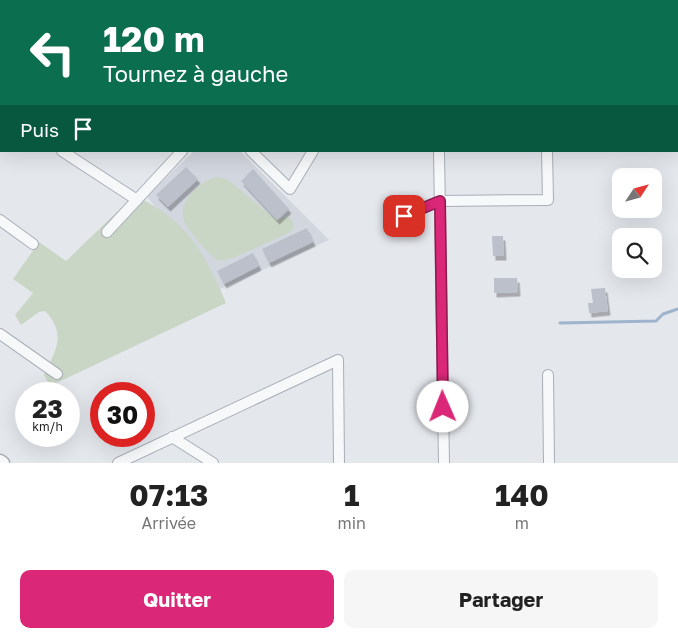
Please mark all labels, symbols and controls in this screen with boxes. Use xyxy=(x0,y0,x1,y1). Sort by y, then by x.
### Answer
text: 120 m xyxy=(103,18,205,60)
icon: left xyxy=(20,20,85,85)
text: Tournez à gauche xyxy=(103,60,288,87)
icon: arrive xyxy=(69,115,97,143)
text: Puis xyxy=(20,118,59,141)
north arrow xyxy=(612,168,662,218)
map controls xyxy=(612,168,662,278)
pin xyxy=(383,195,425,237)
icon: arrive xyxy=(390,202,418,230)
button: search xyxy=(612,228,662,278)
position arrow xyxy=(416,380,468,432)
speed limit sign: 30 xyxy=(90,382,155,447)
text: 23 xyxy=(32,393,63,424)
text: km/h xyxy=(32,419,63,434)
text: 07:13 xyxy=(129,477,208,513)
text: 1 xyxy=(344,477,359,513)
text: 140 xyxy=(495,477,549,513)
text: Arrivée xyxy=(141,513,196,533)
text: min xyxy=(338,513,366,533)
text: m xyxy=(515,513,529,533)
button: Quitter xyxy=(20,570,334,628)
button: Partager xyxy=(344,570,658,628)

